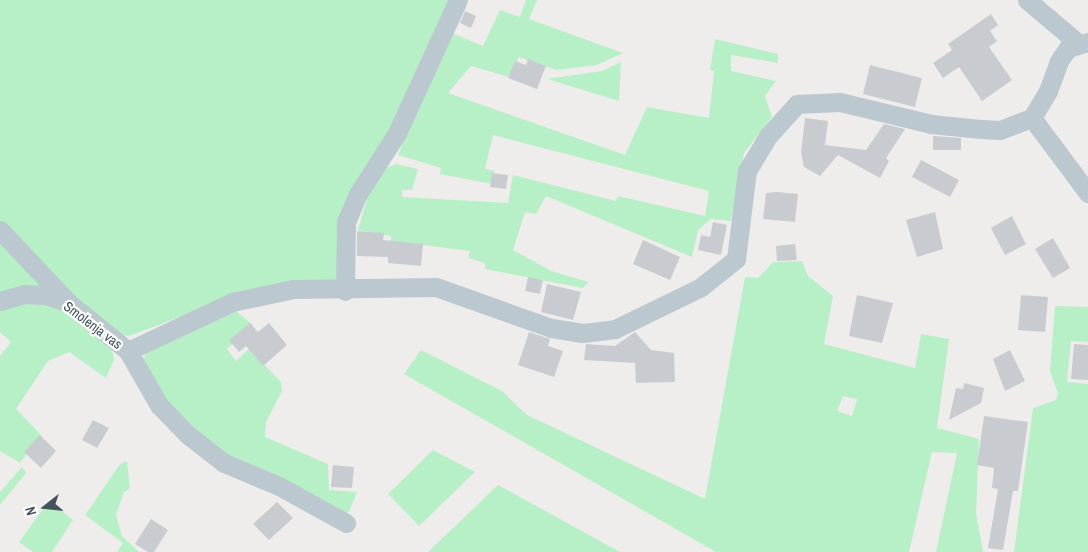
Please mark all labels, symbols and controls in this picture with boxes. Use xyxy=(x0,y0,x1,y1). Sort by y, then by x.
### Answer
street label: Smolenja vas xyxy=(60,298,126,352)
north arrow xyxy=(20,482,70,532)
text: N xyxy=(21,505,40,518)

